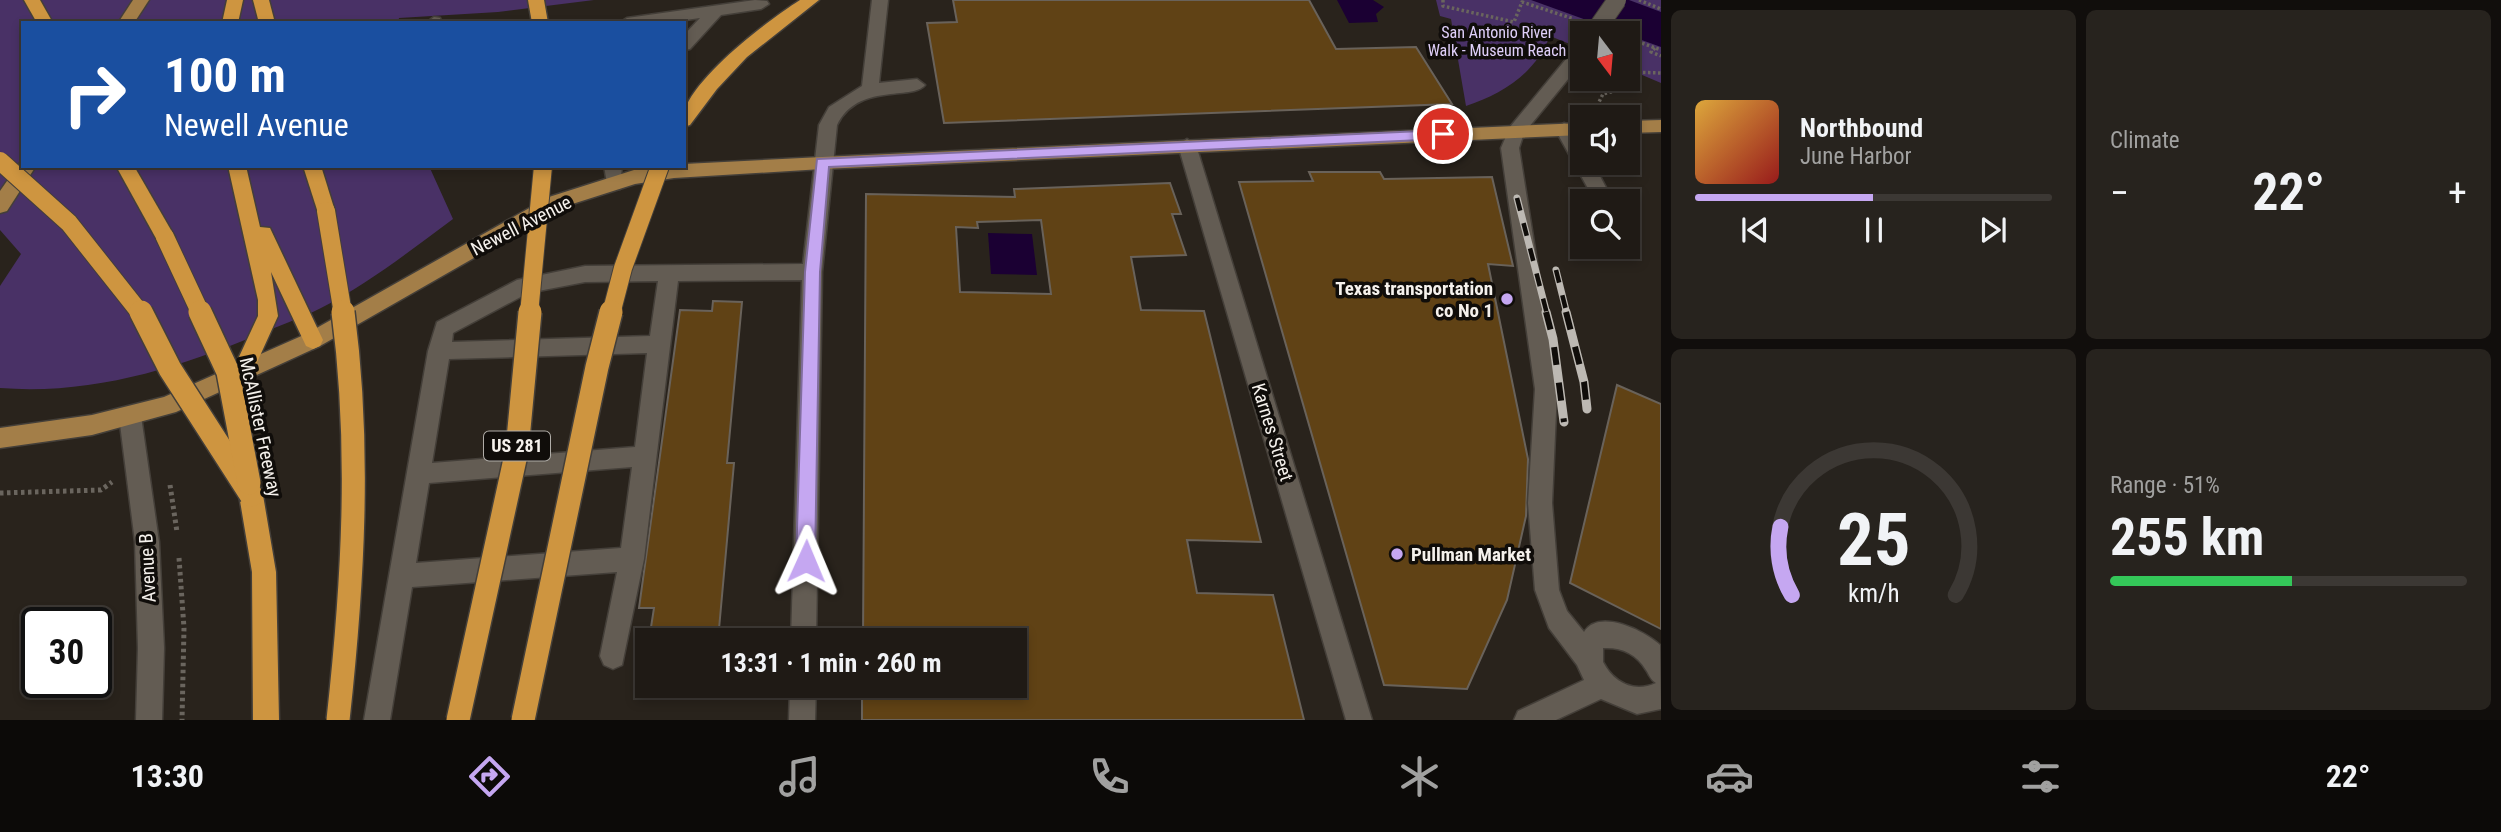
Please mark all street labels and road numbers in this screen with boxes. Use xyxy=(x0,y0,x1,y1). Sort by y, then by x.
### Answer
street label: Newell Avenue xyxy=(467,190,575,261)
street label: McAllister Freeway xyxy=(234,355,287,499)
street label: Karnes Street xyxy=(1247,381,1298,484)
road number: US 281 xyxy=(484,432,550,461)
street label: Avenue B xyxy=(134,533,161,603)

